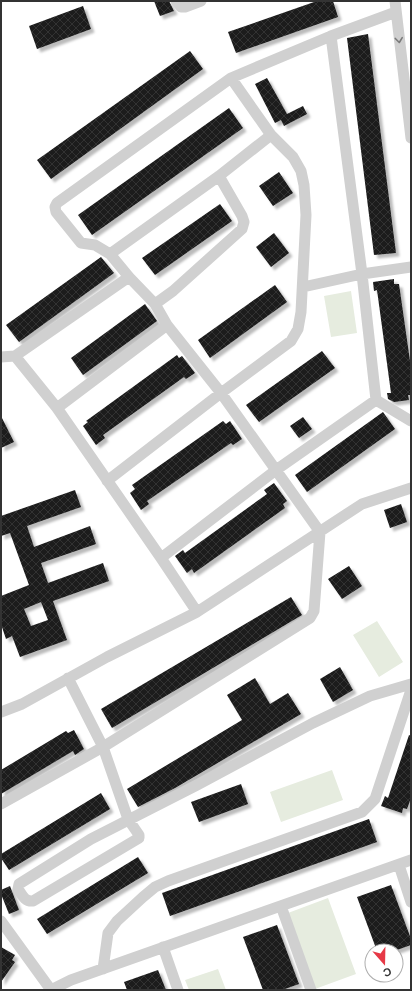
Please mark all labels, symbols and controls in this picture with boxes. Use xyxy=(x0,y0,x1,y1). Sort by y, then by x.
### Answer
one-way arrow xyxy=(395,37,404,43)
north arrow xyxy=(364,943,404,983)
text: С xyxy=(382,965,394,980)

